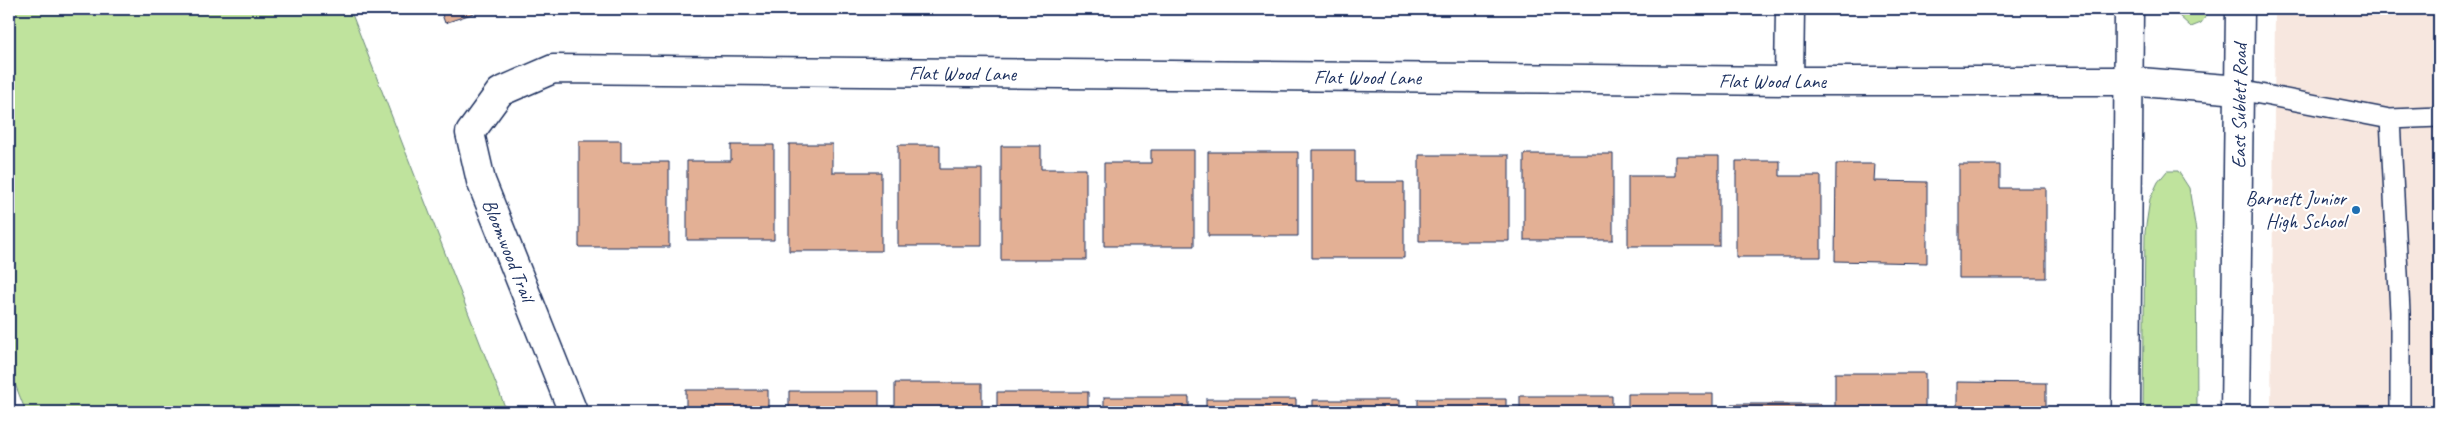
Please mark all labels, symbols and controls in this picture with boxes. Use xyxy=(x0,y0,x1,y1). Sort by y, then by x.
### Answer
street label: East Sublett Road xyxy=(2226,40,2253,169)
street label: Flat Wood Lane xyxy=(909,60,1018,87)
street label: Flat Wood Lane xyxy=(1314,64,1423,90)
street label: Flat Wood Lane xyxy=(1719,68,1828,94)
place label: Barnett Junior High School xyxy=(2246,186,2350,234)
street label: Bloomwood Trail xyxy=(477,195,542,308)
marker: Barnett Junior High School xyxy=(2350,204,2362,216)

